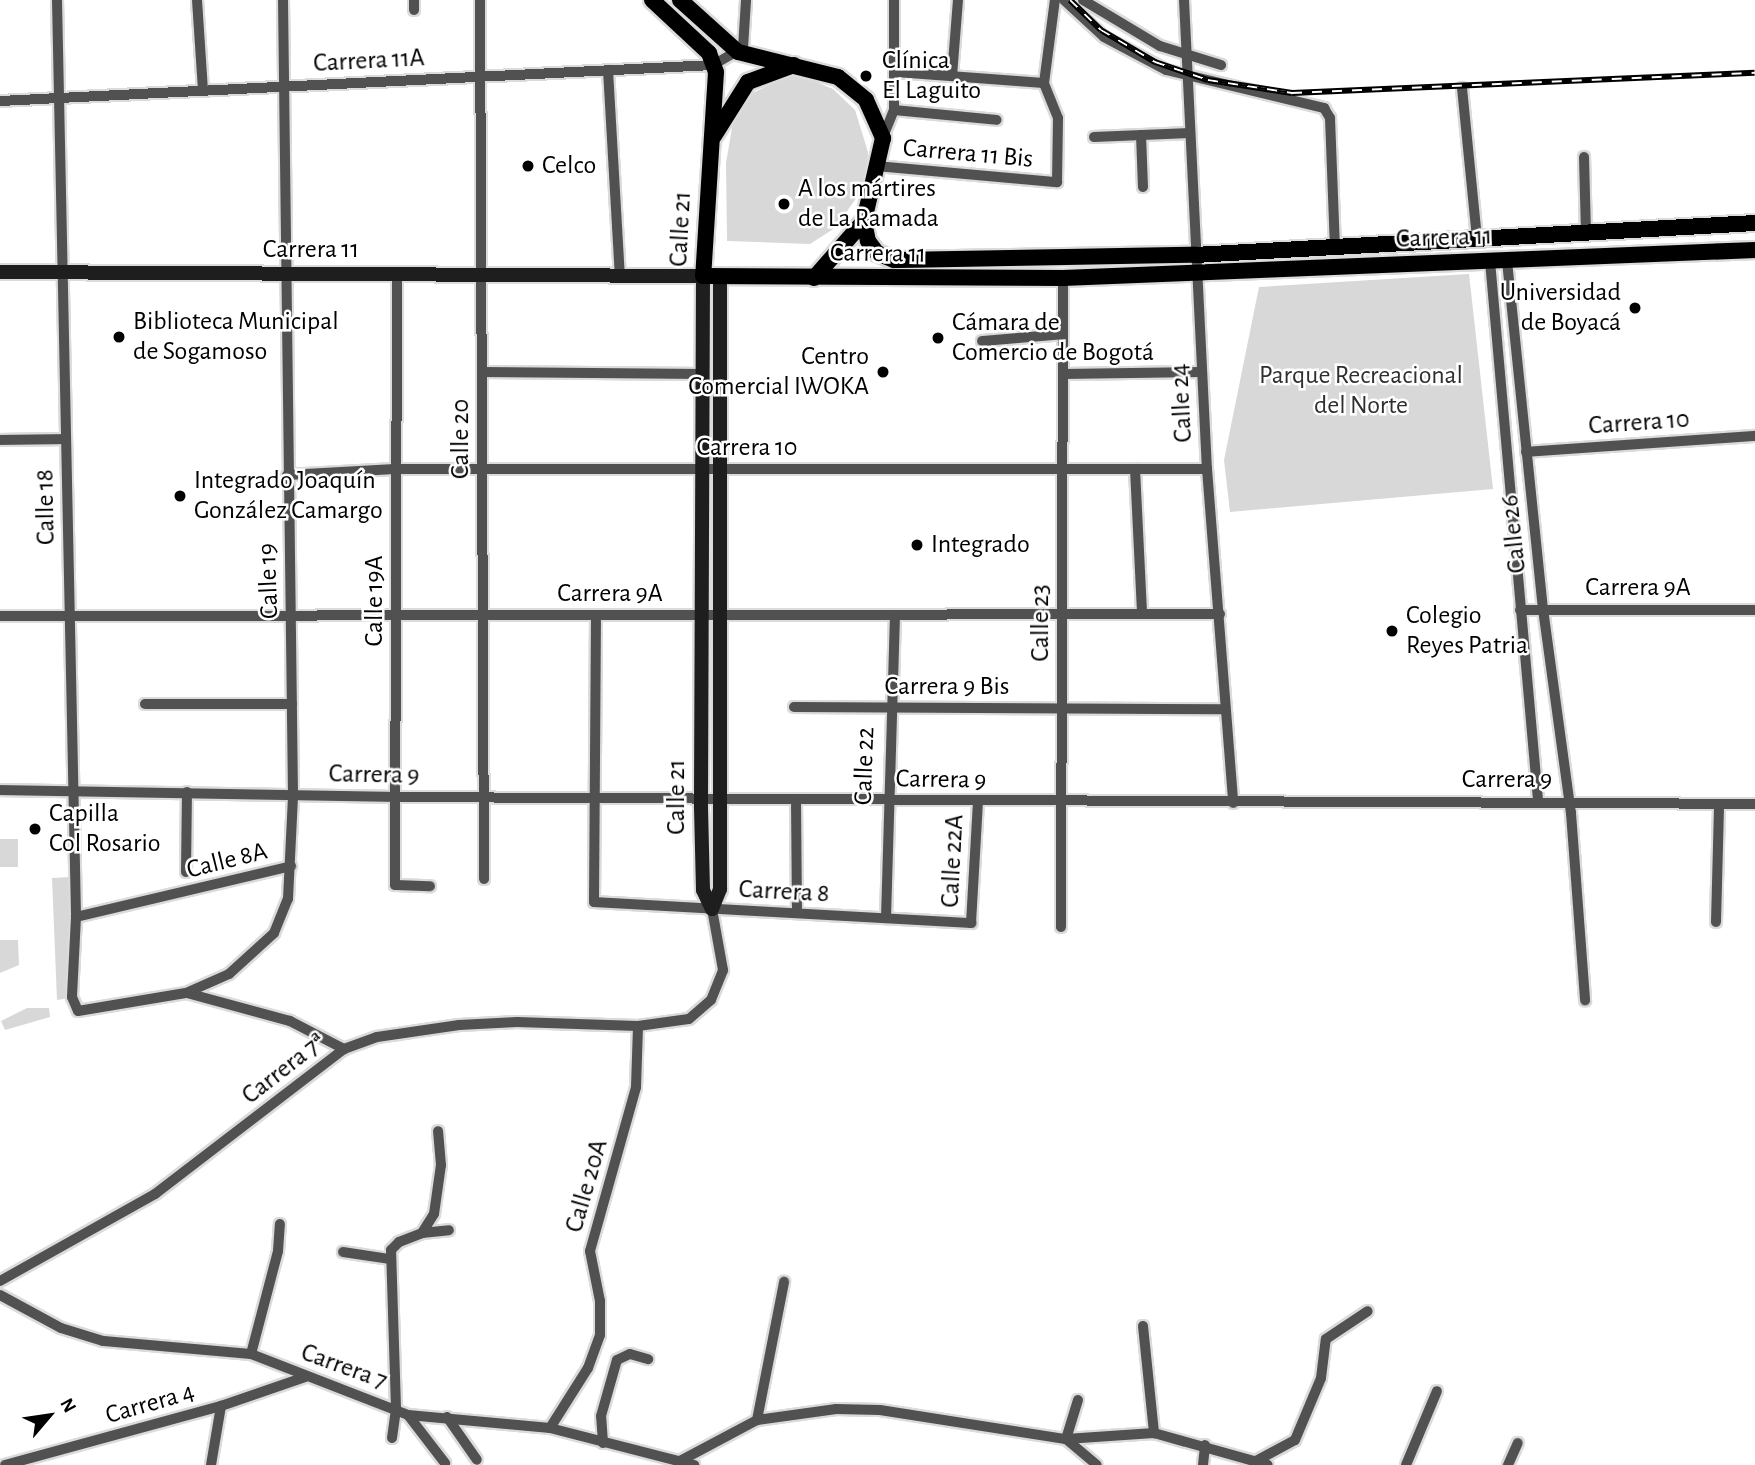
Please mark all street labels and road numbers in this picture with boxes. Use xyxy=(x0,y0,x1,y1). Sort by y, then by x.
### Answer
street label: Carrera 11A xyxy=(313,43,425,79)
street label: Carrera 11 Bis xyxy=(902,133,1034,175)
street label: Calle 21 xyxy=(663,191,699,267)
street label: Carrera 11 xyxy=(1395,221,1493,255)
street label: Carrera 11 xyxy=(263,234,359,266)
street label: Carrera 11 xyxy=(830,238,926,270)
street label: Calle 24 xyxy=(1164,363,1200,443)
street label: Calle 20 xyxy=(445,399,477,479)
street label: Carrera 10 xyxy=(1587,404,1691,442)
street label: Carrera 10 xyxy=(696,432,798,464)
street label: Calle 18 xyxy=(30,469,62,545)
street label: Calle 26 xyxy=(1494,493,1534,575)
street label: Calle 19 xyxy=(252,543,286,619)
street label: Calle 19A xyxy=(359,556,391,646)
street label: Carrera 9A xyxy=(1585,572,1691,604)
street label: Carrera 9A xyxy=(557,578,663,610)
street label: Calle 23 xyxy=(1025,584,1057,662)
street label: Carrera 9 Bis xyxy=(885,671,1009,703)
street label: Calle 22 xyxy=(848,726,882,806)
street label: Carrera 9 xyxy=(328,759,420,791)
street label: Calle 21 xyxy=(661,759,693,835)
street label: Carrera 9 xyxy=(895,764,987,796)
street label: Carrera 9 xyxy=(1462,764,1552,796)
street label: Calle 22A xyxy=(935,814,971,908)
street label: Calle 8A xyxy=(183,836,271,886)
street label: Carrera 8 xyxy=(738,874,830,910)
street label: Carrera 7ª xyxy=(236,1027,332,1111)
street label: Calle 20A xyxy=(559,1136,615,1236)
street label: Carrera 7 xyxy=(297,1337,391,1397)
street label: Carrera 4 xyxy=(102,1376,198,1432)

